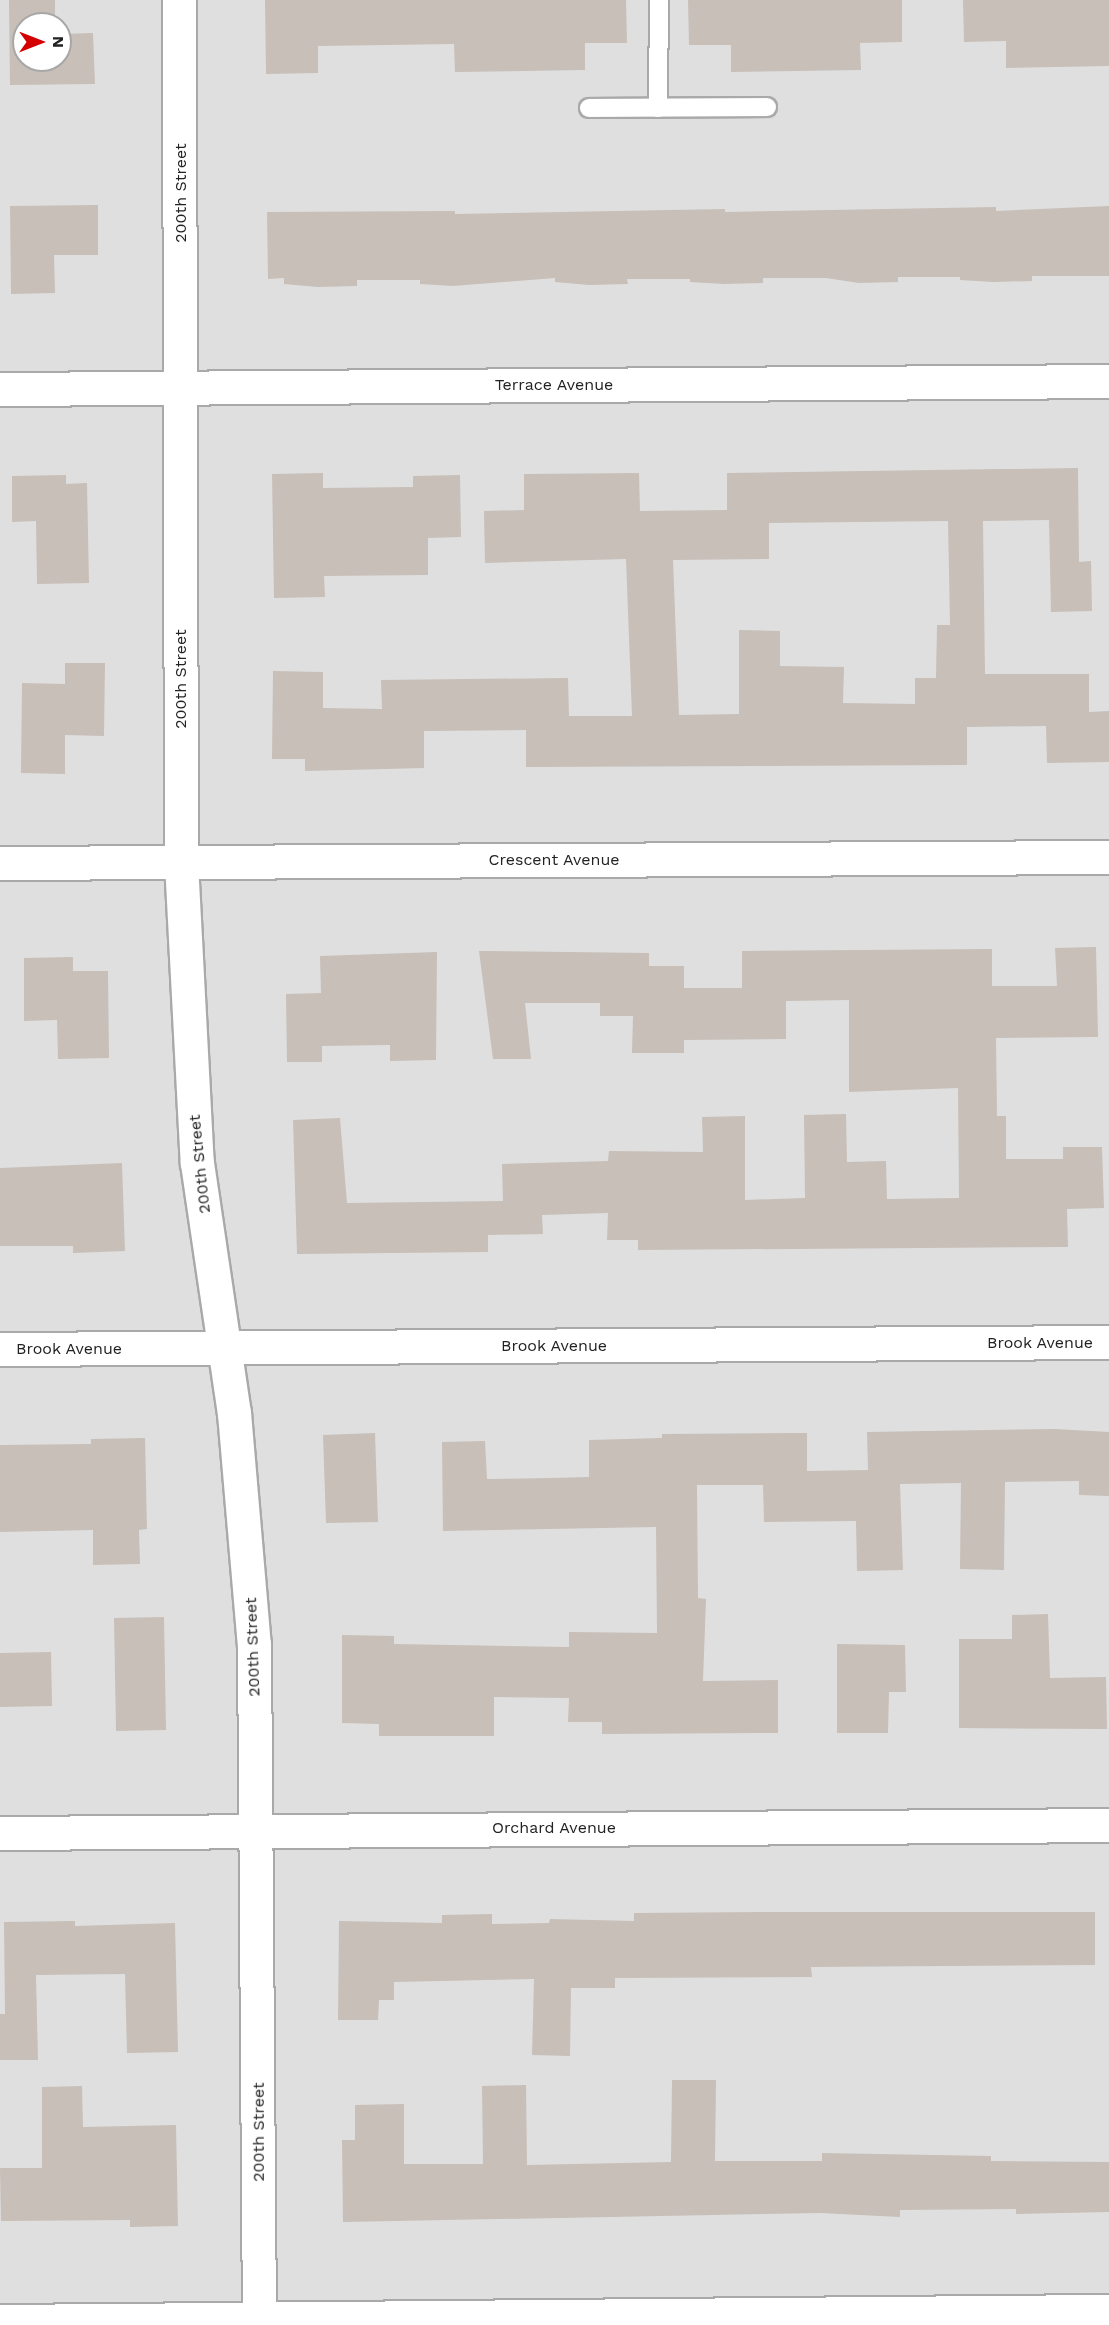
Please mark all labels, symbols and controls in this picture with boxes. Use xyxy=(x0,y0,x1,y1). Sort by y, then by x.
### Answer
north arrow xyxy=(12,12,72,72)
text: N xyxy=(49,36,68,48)
street label: 200th Street xyxy=(171,143,191,243)
street label: Terrace Avenue xyxy=(494,375,614,395)
street label: 200th Street xyxy=(171,629,191,729)
street label: Crescent Avenue xyxy=(488,850,620,870)
street label: 200th Street xyxy=(185,1114,215,1214)
street label: Brook Avenue xyxy=(986,1333,1094,1353)
street label: Brook Avenue xyxy=(500,1336,608,1356)
street label: Brook Avenue xyxy=(15,1339,123,1359)
street label: 200th Street xyxy=(242,1597,264,1697)
street label: Orchard Avenue xyxy=(492,1818,616,1838)
street label: 200th Street xyxy=(249,2082,269,2182)

